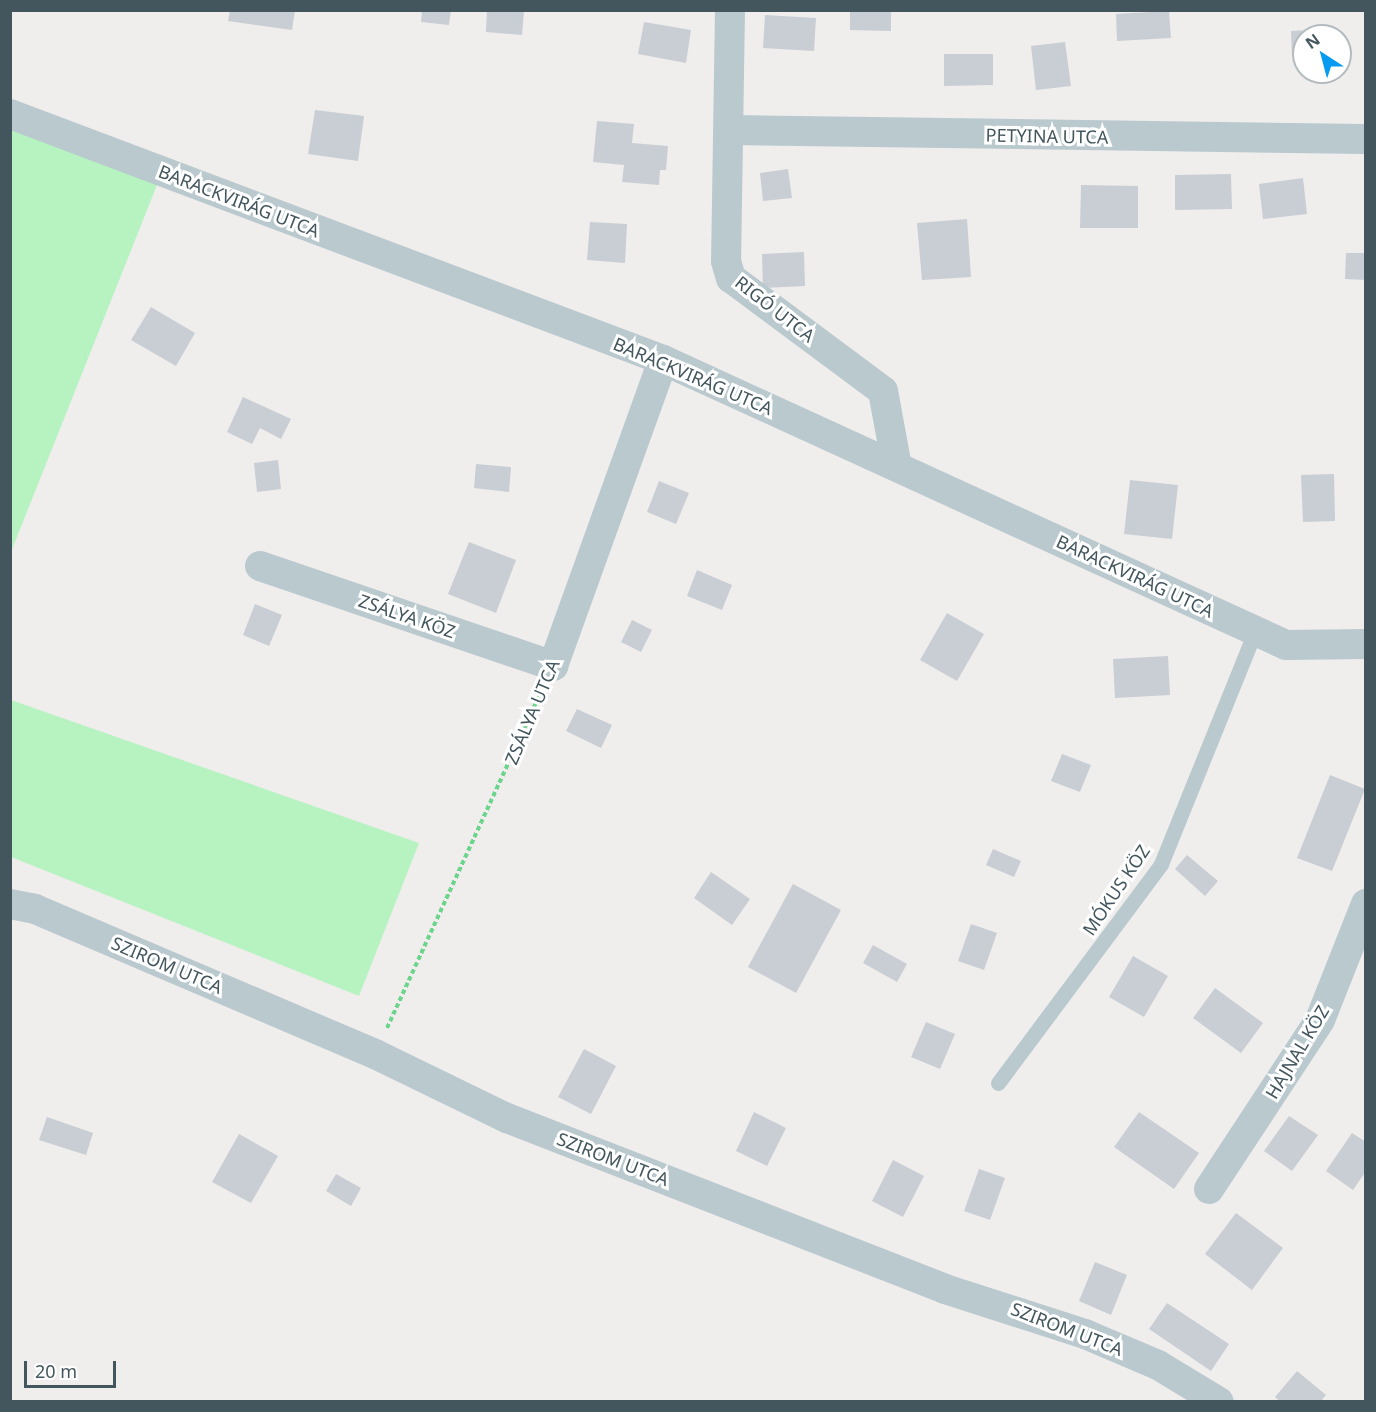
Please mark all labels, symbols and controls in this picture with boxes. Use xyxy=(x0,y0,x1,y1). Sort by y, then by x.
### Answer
north arrow xyxy=(1292,24,1352,84)
text: N xyxy=(1301,28,1324,54)
street label: PETYINA UTCA xyxy=(985,124,1109,148)
street label: BARACKVIRÁG UTCA xyxy=(155,160,323,242)
street label: RIGÓ UTCA xyxy=(731,271,819,347)
street label: BARACKVIRÁG UTCA xyxy=(610,333,776,419)
street label: BARACKVIRÁG UTCA xyxy=(1053,530,1217,622)
street label: ZSÁLYA KÖZ xyxy=(356,589,458,643)
street label: ZSÁLYA UTCA xyxy=(500,656,564,768)
street label: MÓKUS KÖZ xyxy=(1078,841,1154,939)
street label: SZIROM UTCA xyxy=(108,932,226,998)
street label: HAJNAL KÖZ xyxy=(1261,1001,1333,1103)
street label: SZIROM UTCA xyxy=(554,1128,672,1190)
street label: SZIROM UTCA xyxy=(1008,1298,1126,1360)
scale bar xyxy=(27,1349,118,1387)
text: 20 m xyxy=(35,1359,77,1383)

